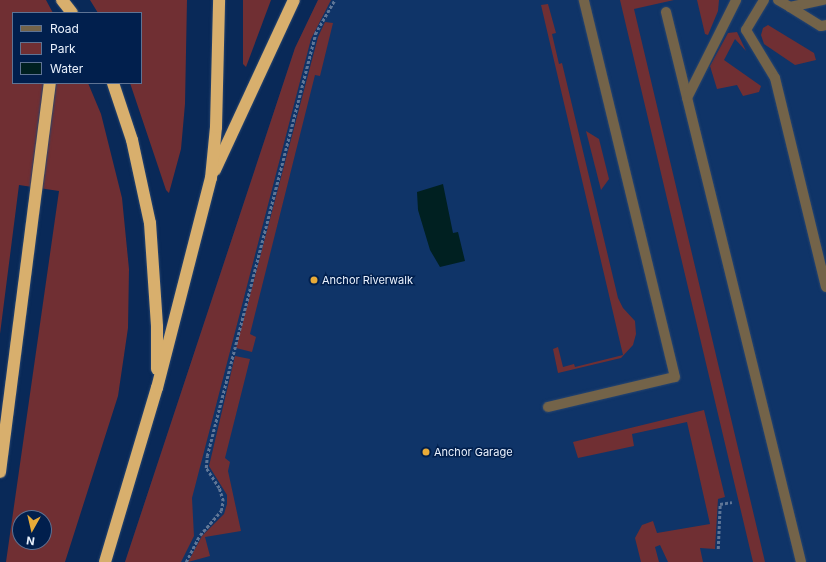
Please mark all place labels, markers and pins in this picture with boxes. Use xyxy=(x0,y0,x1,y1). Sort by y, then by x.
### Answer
place label: Anchor Riverwalk xyxy=(322,273,413,287)
marker: Anchor Riverwalk xyxy=(309,275,319,285)
place label: Anchor Garage xyxy=(434,445,513,459)
marker: Anchor Garage xyxy=(421,447,431,457)

